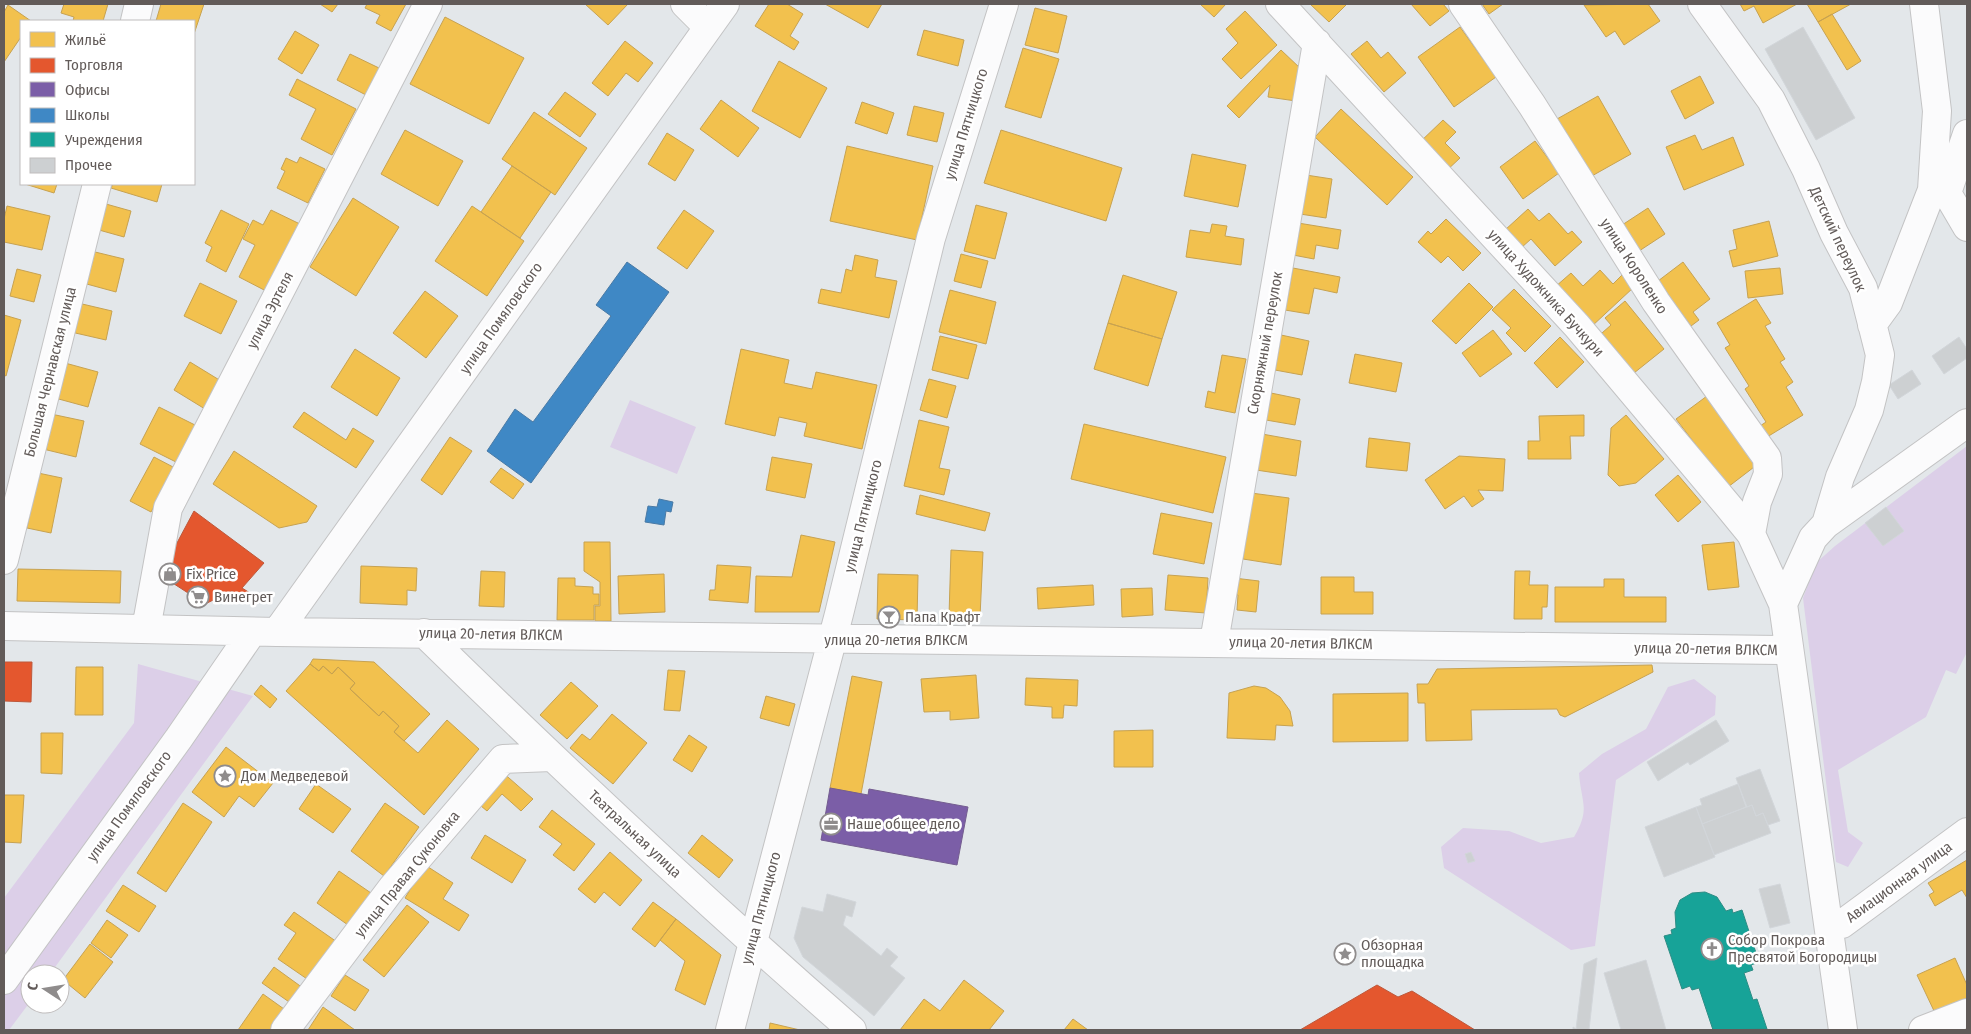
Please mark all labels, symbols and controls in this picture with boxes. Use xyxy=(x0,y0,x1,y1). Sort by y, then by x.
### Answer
legend xyxy=(20,20,195,185)
text: Жильё xyxy=(65,31,106,49)
text: Торговля xyxy=(65,56,123,74)
street label: улица Пятницкого xyxy=(940,66,992,182)
text: Офисы xyxy=(65,81,110,99)
text: Школы xyxy=(65,106,110,124)
text: Учреждения xyxy=(64,131,143,149)
text: Прочее xyxy=(65,156,112,174)
street label: Детский переулок xyxy=(1805,183,1870,294)
street label: улица Короленко xyxy=(1596,215,1672,317)
street label: улица Художника Бучкури xyxy=(1484,226,1608,360)
street label: улица Помяловского xyxy=(456,259,546,377)
street label: улица Эртеля xyxy=(243,268,297,352)
street label: Скорняжный переулок xyxy=(1244,270,1286,416)
street label: Большая Чернавская улица xyxy=(20,285,80,459)
street label: улица Пятницкого xyxy=(840,458,886,574)
shop icon: Fix Price xyxy=(158,562,182,586)
place label: Fix Price xyxy=(186,565,236,583)
supermarket icon: Винегрет xyxy=(186,585,210,609)
place label: Винегрет xyxy=(214,588,274,606)
bar icon: Папа Крафт xyxy=(877,605,901,629)
place label: Папа Крафт xyxy=(905,608,981,626)
street label: улица 20-летия ВЛКСМ xyxy=(419,624,563,644)
street label: улица 20-летия ВЛКСМ xyxy=(824,631,968,649)
street label: улица 20-летия ВЛКСМ xyxy=(1229,633,1373,653)
street label: улица 20-летия ВЛКСМ xyxy=(1634,639,1778,659)
street label: улица Помяловского xyxy=(83,747,175,865)
place icon: Дом Медведевой xyxy=(213,764,237,788)
place label: Дом Медведевой xyxy=(240,767,348,785)
street label: Театральная улица xyxy=(585,786,685,882)
street label: улица Правая Суконовка xyxy=(351,807,463,941)
office icon: Наше общее дело xyxy=(819,812,843,836)
place label: Наше общее дело xyxy=(847,815,960,833)
street label: Авиационная улица xyxy=(1842,838,1956,926)
street label: улица Пятницкого xyxy=(737,850,785,966)
place label: Собор Покрова Пресвятой Богородицы xyxy=(1728,931,1877,966)
place label: Обзорная площадка xyxy=(1361,936,1424,971)
church icon: Собор Покрова Пресвятой Богородицы xyxy=(1700,937,1724,961)
place icon: Обзорная площадка xyxy=(1333,942,1357,966)
north arrow xyxy=(20,964,70,1014)
text: С xyxy=(24,980,42,992)

